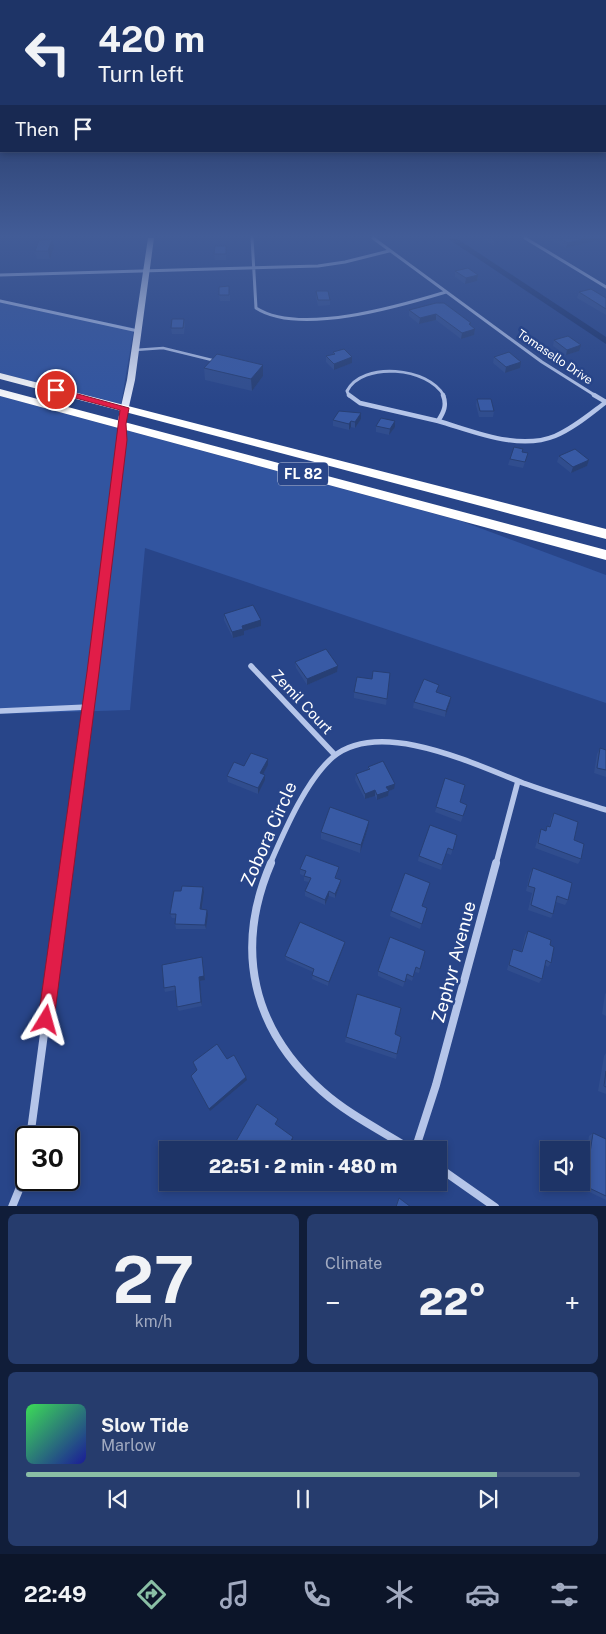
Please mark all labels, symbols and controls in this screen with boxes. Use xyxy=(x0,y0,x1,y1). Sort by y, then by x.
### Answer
text: 420 m xyxy=(98,19,205,60)
icon: left xyxy=(15,20,80,85)
text: Turn left xyxy=(98,61,184,87)
icon: arrive xyxy=(69,115,97,143)
text: Then xyxy=(15,118,59,140)
street label: Tomasello Drive xyxy=(515,327,596,388)
pin xyxy=(35,369,77,411)
icon: arrive xyxy=(42,376,70,404)
road number: FL 82 xyxy=(278,462,328,486)
street label: Zemil Court xyxy=(268,666,337,738)
street label: Zobora Circle xyxy=(236,778,301,889)
street label: Zephyr Avenue xyxy=(427,899,480,1025)
position arrow xyxy=(19,993,71,1045)
speed limit sign: 30 xyxy=(15,1126,80,1191)
map controls xyxy=(540,1141,590,1191)
button: sound xyxy=(540,1141,590,1191)
text: 22:51 · 2 min · 480 m xyxy=(209,1155,397,1177)
text: 27 xyxy=(113,1241,194,1318)
text: Climate xyxy=(325,1254,382,1273)
text: 22° xyxy=(419,1279,486,1324)
text: − xyxy=(325,1286,341,1319)
text: + xyxy=(564,1286,580,1319)
text: km/h xyxy=(135,1312,172,1331)
text: Slow Tide xyxy=(101,1414,189,1436)
text: Marlow xyxy=(101,1436,156,1455)
icon: previous xyxy=(104,1485,132,1513)
icon: pause xyxy=(289,1485,317,1513)
icon: next xyxy=(474,1485,502,1513)
icon: directions xyxy=(134,1577,169,1612)
icon: music xyxy=(217,1577,252,1612)
icon: phone xyxy=(299,1577,334,1612)
icon: climate xyxy=(382,1577,417,1612)
icon: car xyxy=(465,1577,500,1612)
icon: filters xyxy=(547,1577,582,1612)
text: 22:49 xyxy=(24,1581,87,1607)

